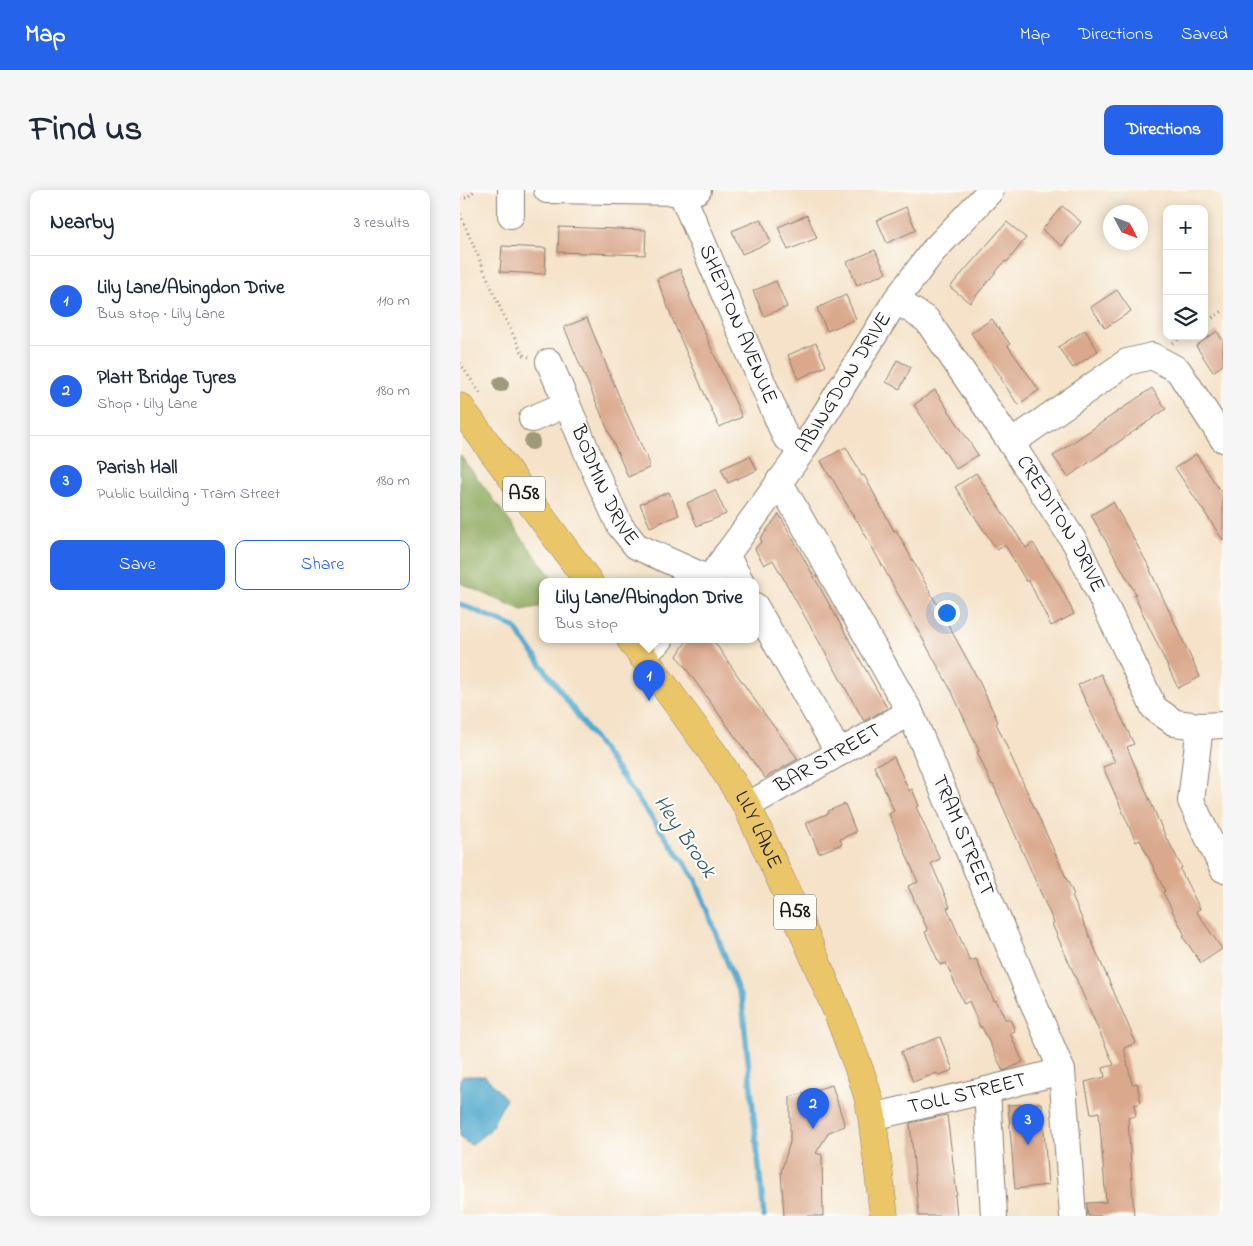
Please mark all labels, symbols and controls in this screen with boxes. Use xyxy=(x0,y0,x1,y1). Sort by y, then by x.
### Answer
text: Map xyxy=(25,18,66,53)
text: Map xyxy=(1020,22,1050,48)
text: Directions xyxy=(1078,22,1153,48)
text: Saved xyxy=(1181,22,1228,48)
text: Find us xyxy=(30,105,142,156)
button: Directions xyxy=(1104,105,1223,155)
north arrow xyxy=(1103,205,1148,250)
map controls xyxy=(1163,205,1208,340)
button: + xyxy=(1163,205,1208,250)
text: Nearby xyxy=(50,208,114,238)
text: 3 results xyxy=(354,211,410,235)
street label: SHEPTON AVENUE xyxy=(690,240,785,409)
button: − xyxy=(1163,250,1208,295)
text: Lily Lane/Abingdon Drive xyxy=(97,275,284,302)
text: 1 xyxy=(63,289,69,313)
text: 110 m xyxy=(376,289,410,313)
button: layers xyxy=(1163,295,1208,340)
text: Bus stop · Lily Lane xyxy=(97,302,225,326)
street label: ABINGDON DRIVE xyxy=(789,307,900,459)
text: Platt Bridge Tyres xyxy=(97,365,236,392)
text: 2 xyxy=(62,379,70,403)
text: 180 m xyxy=(376,379,410,403)
text: Shop · Lily Lane xyxy=(97,392,197,416)
street label: BODMIN DRIVE xyxy=(562,420,646,553)
street label: CREDITON DRIVE xyxy=(1008,450,1112,598)
text: Parish Hall xyxy=(97,455,178,482)
text: 3 xyxy=(63,469,69,493)
text: 180 m xyxy=(376,469,410,493)
road number: A58 xyxy=(503,476,545,512)
text: Public building · Tram Street xyxy=(97,482,280,506)
button: Save xyxy=(50,540,225,590)
button: Share xyxy=(235,540,410,590)
popup xyxy=(539,578,759,643)
text: Lily Lane/Abingdon Drive xyxy=(555,585,743,612)
your location xyxy=(934,600,960,626)
text: Bus stop xyxy=(555,612,618,636)
pin: 1 xyxy=(633,660,665,701)
street label: BAR STREET xyxy=(769,716,887,802)
street label: TRAM STREET xyxy=(923,770,1001,901)
street label: LILY LANE xyxy=(726,785,789,874)
water label: Hey Brook xyxy=(644,789,724,886)
road number: A58 xyxy=(774,894,816,930)
street label: TOLL STREET xyxy=(905,1066,1030,1123)
pin: 2 xyxy=(797,1088,829,1129)
pin: 3 xyxy=(1012,1104,1044,1145)

